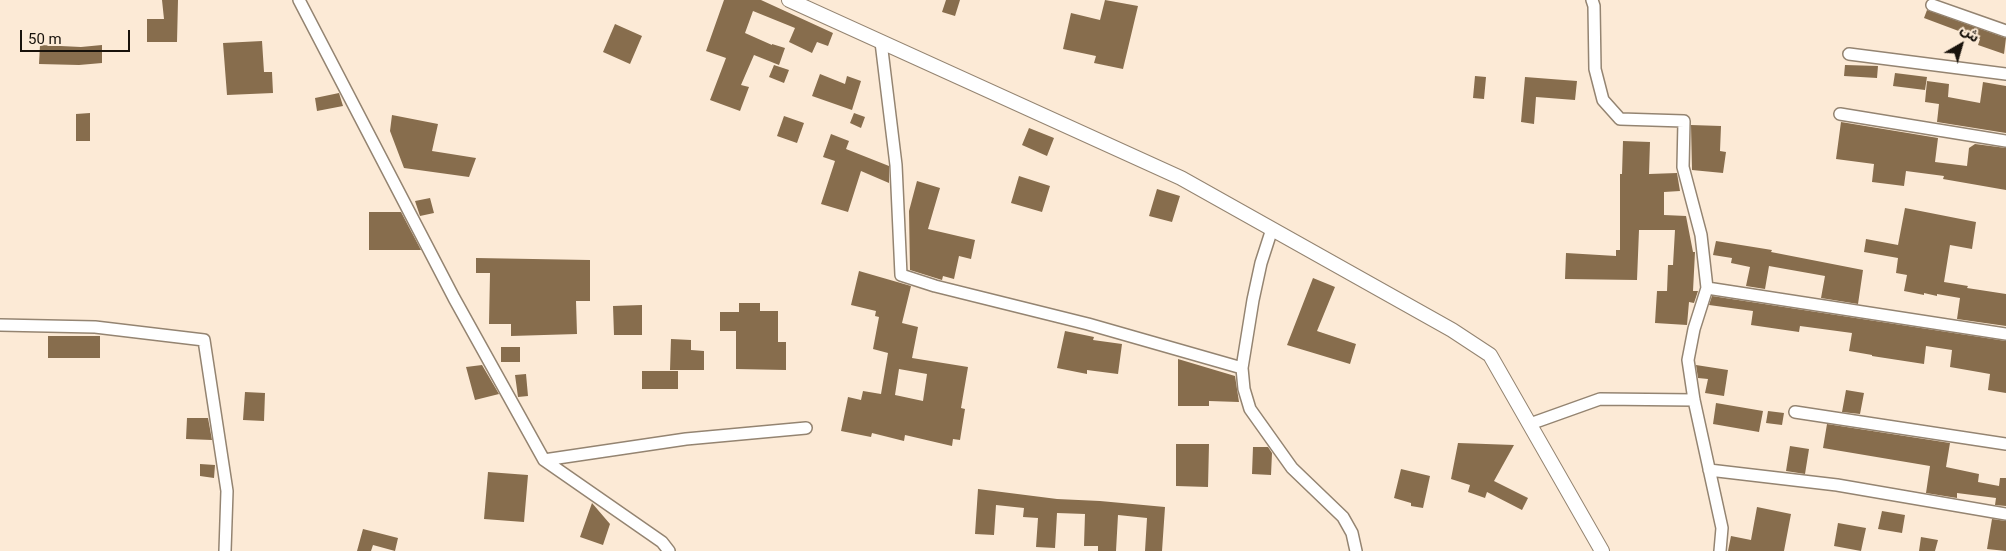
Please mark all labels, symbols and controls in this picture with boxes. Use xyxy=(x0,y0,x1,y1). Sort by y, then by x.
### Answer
scale bar xyxy=(22,20,132,52)
north arrow xyxy=(1936,20,1986,70)
text: ش xyxy=(1958,21,1983,45)
text: 50 m xyxy=(28,30,62,48)

